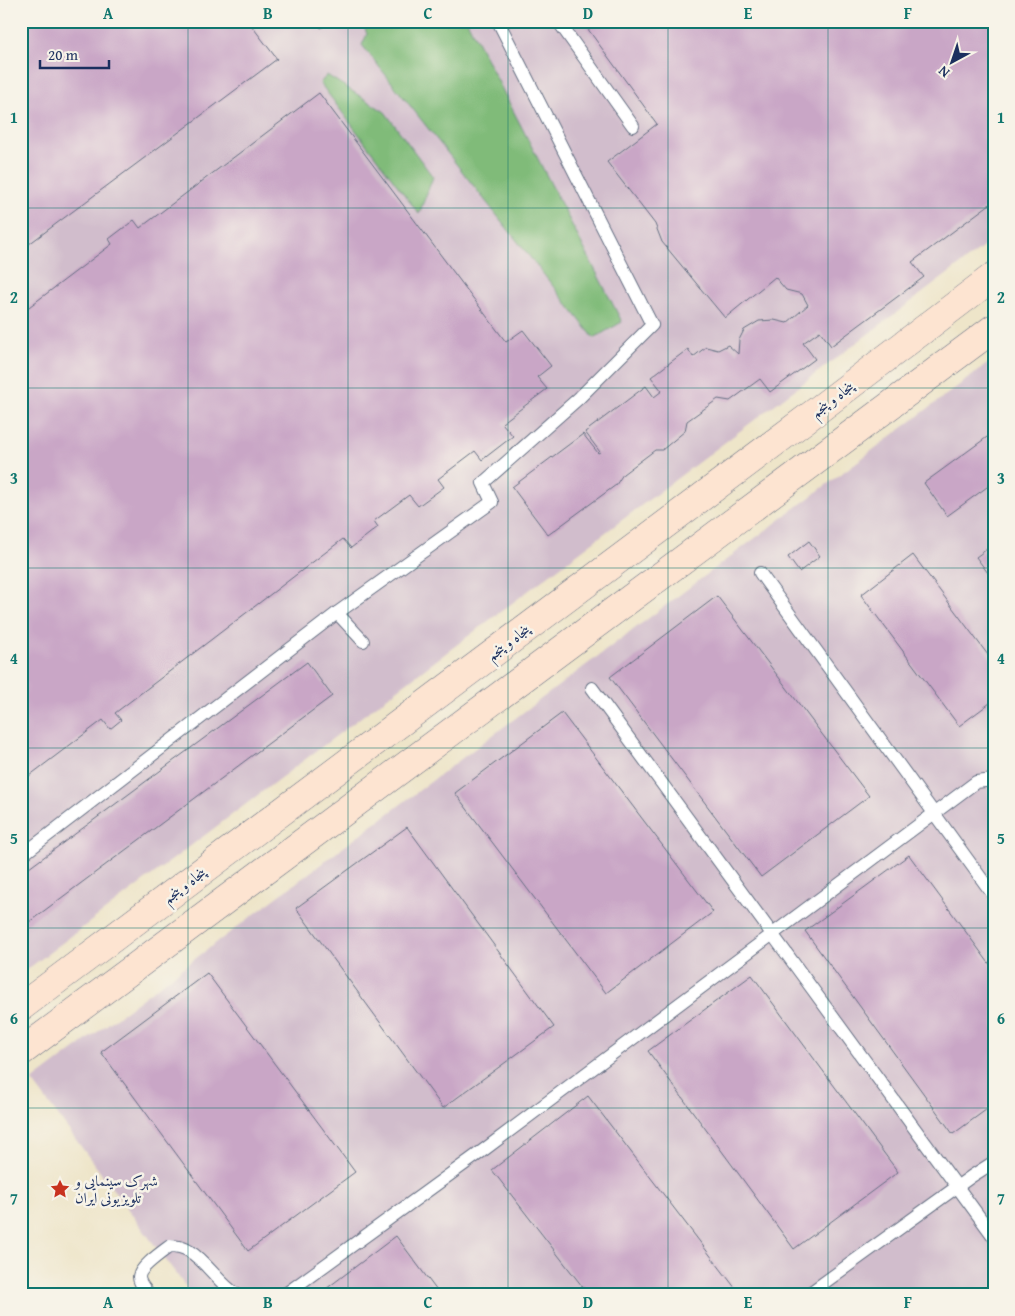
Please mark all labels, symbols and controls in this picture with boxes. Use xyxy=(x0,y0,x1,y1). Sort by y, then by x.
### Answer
text: A xyxy=(103,1,114,25)
text: B xyxy=(263,1,273,25)
text: C xyxy=(423,1,433,25)
text: D xyxy=(583,1,593,25)
text: E xyxy=(744,1,753,25)
text: F xyxy=(904,1,912,25)
scale bar xyxy=(40,38,109,70)
north arrow xyxy=(928,38,978,88)
text: 20 m xyxy=(48,44,79,65)
text: N xyxy=(933,61,954,83)
text: 1 xyxy=(10,105,18,129)
text: 1 xyxy=(997,105,1005,129)
text: 2 xyxy=(10,285,18,309)
text: 2 xyxy=(997,285,1005,309)
street label: پنجاه و پنجم xyxy=(806,375,862,426)
text: 3 xyxy=(10,466,18,490)
text: 3 xyxy=(997,466,1005,490)
street label: پنجاه و پنجم xyxy=(482,618,538,669)
text: 4 xyxy=(10,646,18,670)
text: 4 xyxy=(997,646,1005,670)
text: 5 xyxy=(10,826,18,850)
text: 5 xyxy=(997,826,1005,850)
street label: پنجاه و پنجم xyxy=(158,861,214,912)
text: 6 xyxy=(10,1006,18,1030)
text: 6 xyxy=(997,1006,1005,1030)
place label: شهرک سینمایی و تلویزیونی ایران xyxy=(73,1170,158,1208)
place icon: شهرک سینمایی و تلویزیونی ایران xyxy=(49,1178,71,1200)
text: 7 xyxy=(10,1186,18,1210)
text: 7 xyxy=(997,1186,1005,1210)
text: A xyxy=(103,1290,114,1314)
text: B xyxy=(263,1290,273,1314)
text: C xyxy=(423,1290,433,1314)
text: D xyxy=(583,1290,593,1314)
text: E xyxy=(744,1290,753,1314)
text: F xyxy=(904,1290,912,1314)

